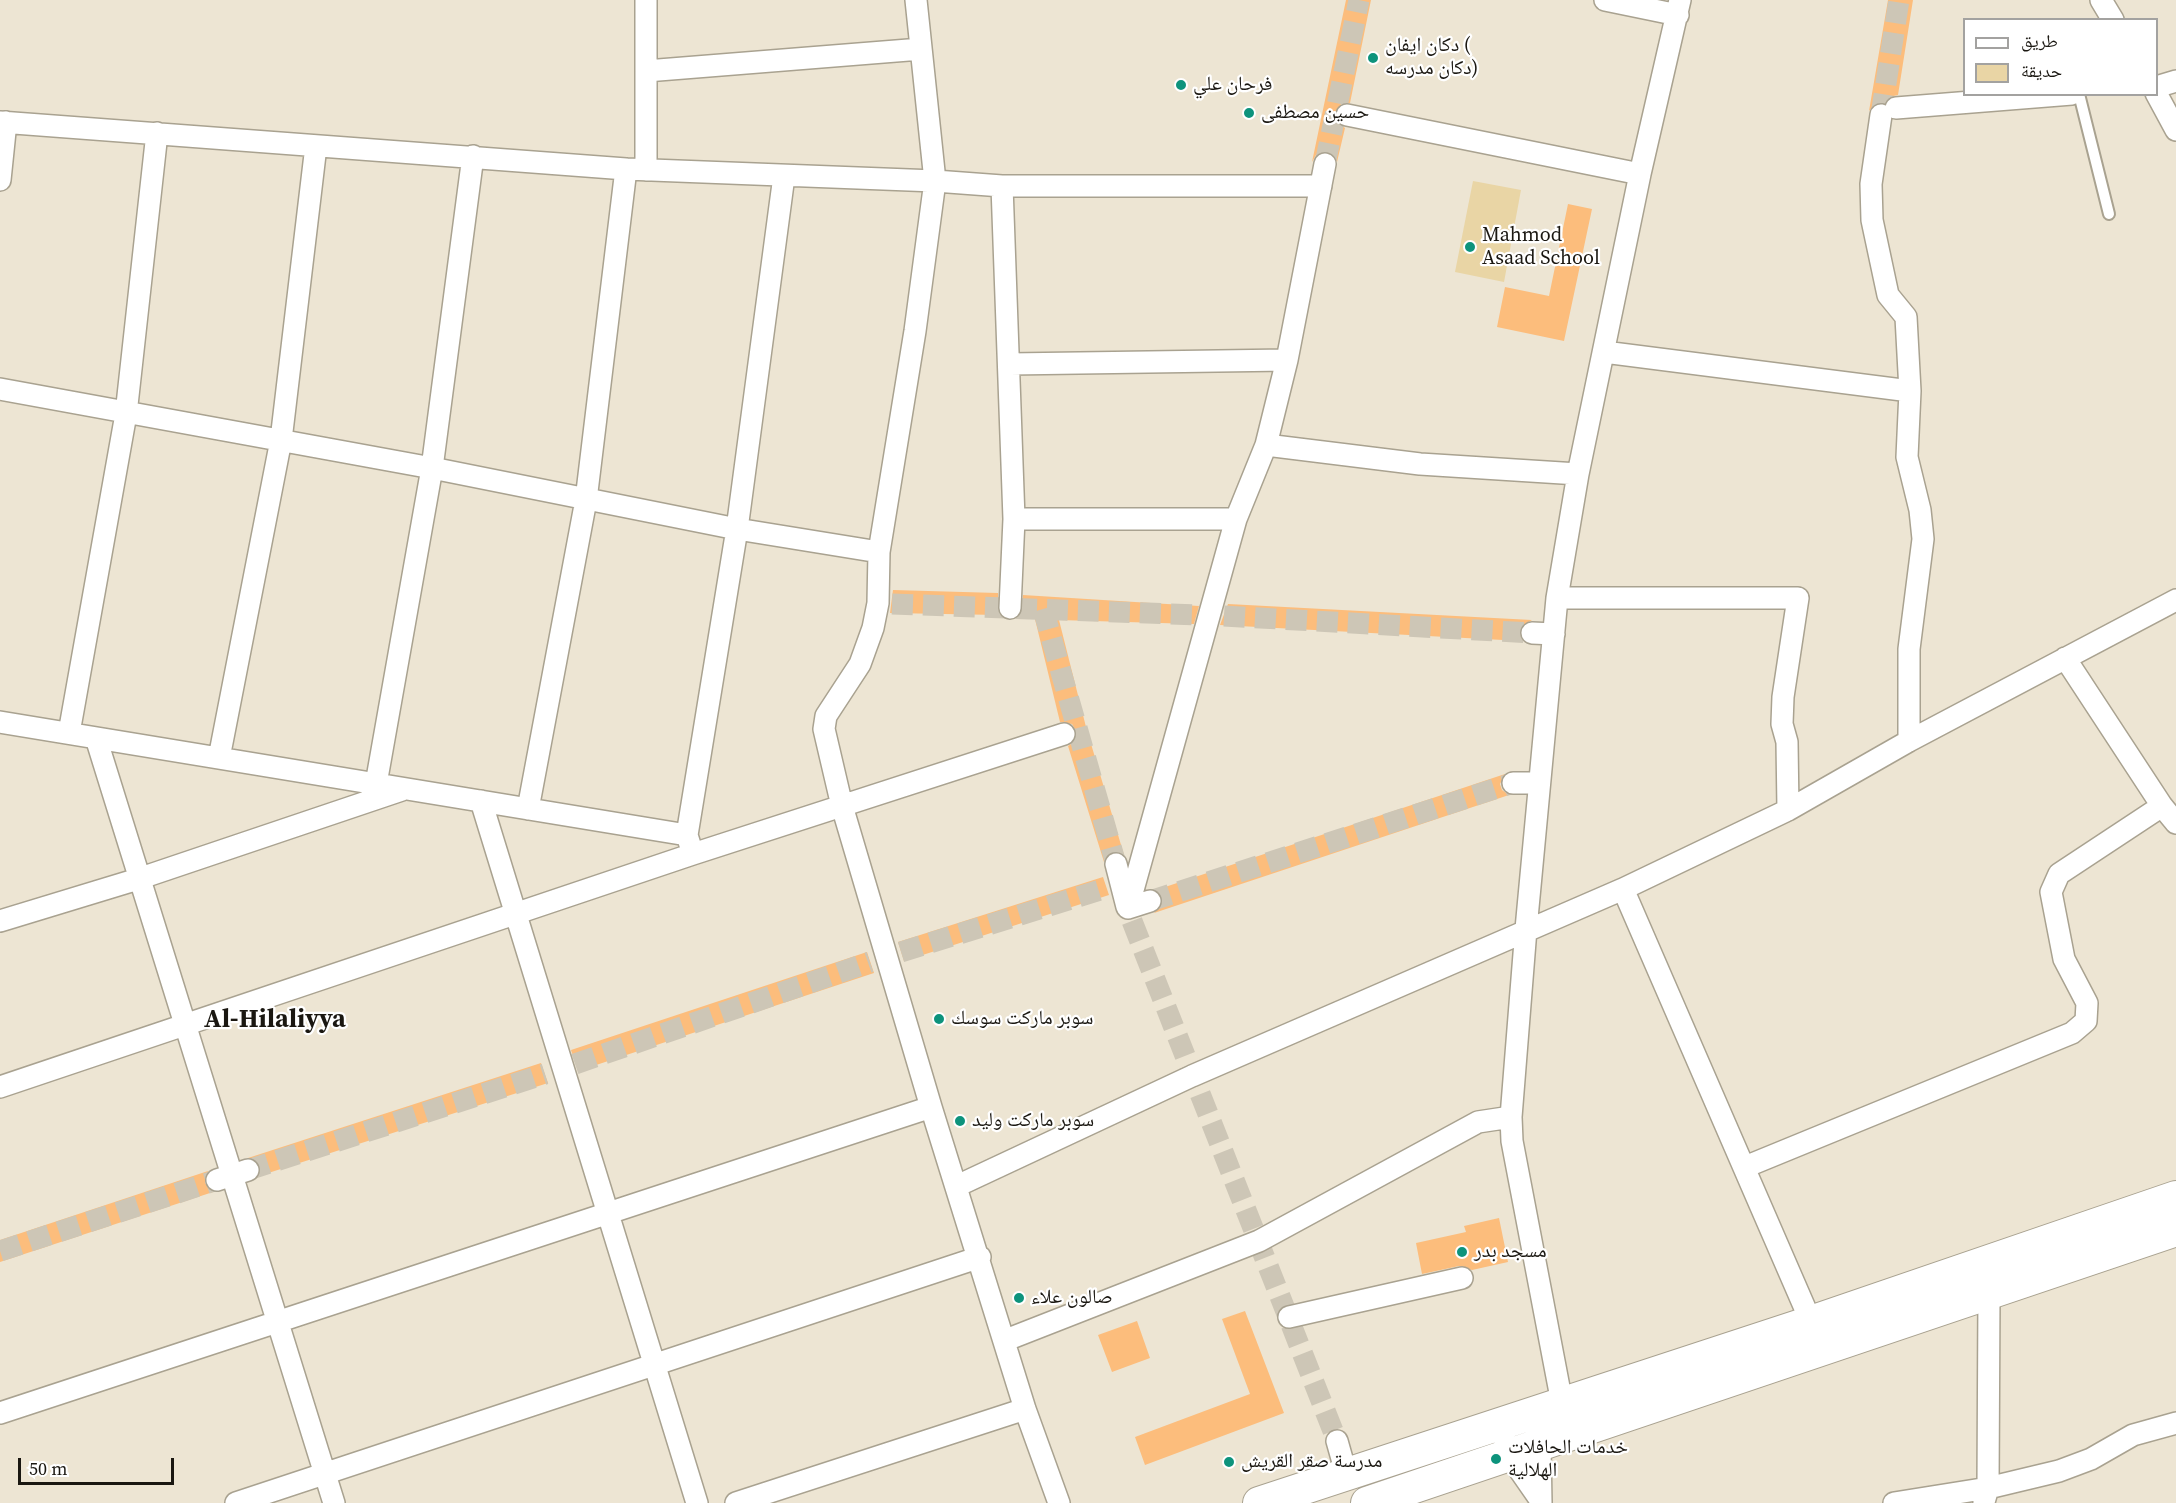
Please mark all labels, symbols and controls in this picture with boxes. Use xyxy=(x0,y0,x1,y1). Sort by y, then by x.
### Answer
legend xyxy=(1963,18,2158,96)
text: طريق xyxy=(2021,28,2058,53)
place label: دكان ايفان ( دكان مدرسه) xyxy=(1385,34,1478,81)
marker: دكان ايفان ( دكان مدرسه) xyxy=(1366,51,1380,65)
text: حديقة xyxy=(2021,58,2062,83)
place label: فرحان علي xyxy=(1193,73,1272,97)
marker: فرحان علي xyxy=(1174,78,1188,92)
place label: حسين مصطفى xyxy=(1261,101,1369,125)
marker: حسين مصطفى xyxy=(1242,106,1256,120)
place label: Mahmod Asaad School xyxy=(1482,224,1600,271)
marker: Mahmod Asaad School xyxy=(1463,240,1477,254)
district label: Al-Hilaliyya xyxy=(204,1004,346,1036)
place label: سوبر ماركت سوسك xyxy=(951,1007,1093,1031)
marker: سوبر ماركت سوسك xyxy=(932,1012,946,1026)
place label: سوبر ماركت وليد xyxy=(972,1109,1094,1133)
marker: سوبر ماركت وليد xyxy=(953,1114,967,1128)
place label: مسجد بدر xyxy=(1474,1240,1547,1264)
marker: مسجد بدر xyxy=(1455,1245,1469,1259)
place label: صالون علاء xyxy=(1031,1286,1113,1310)
marker: صالون علاء xyxy=(1012,1291,1026,1305)
place label: خدمات الحافلات الهلالية xyxy=(1508,1436,1628,1483)
scale bar xyxy=(21,1446,177,1484)
place label: مدرسة صقر القريش xyxy=(1241,1450,1382,1474)
marker: خدمات الحافلات الهلالية xyxy=(1489,1452,1503,1466)
marker: مدرسة صقر القريش xyxy=(1222,1455,1236,1469)
text: 50 m xyxy=(29,1456,67,1481)

